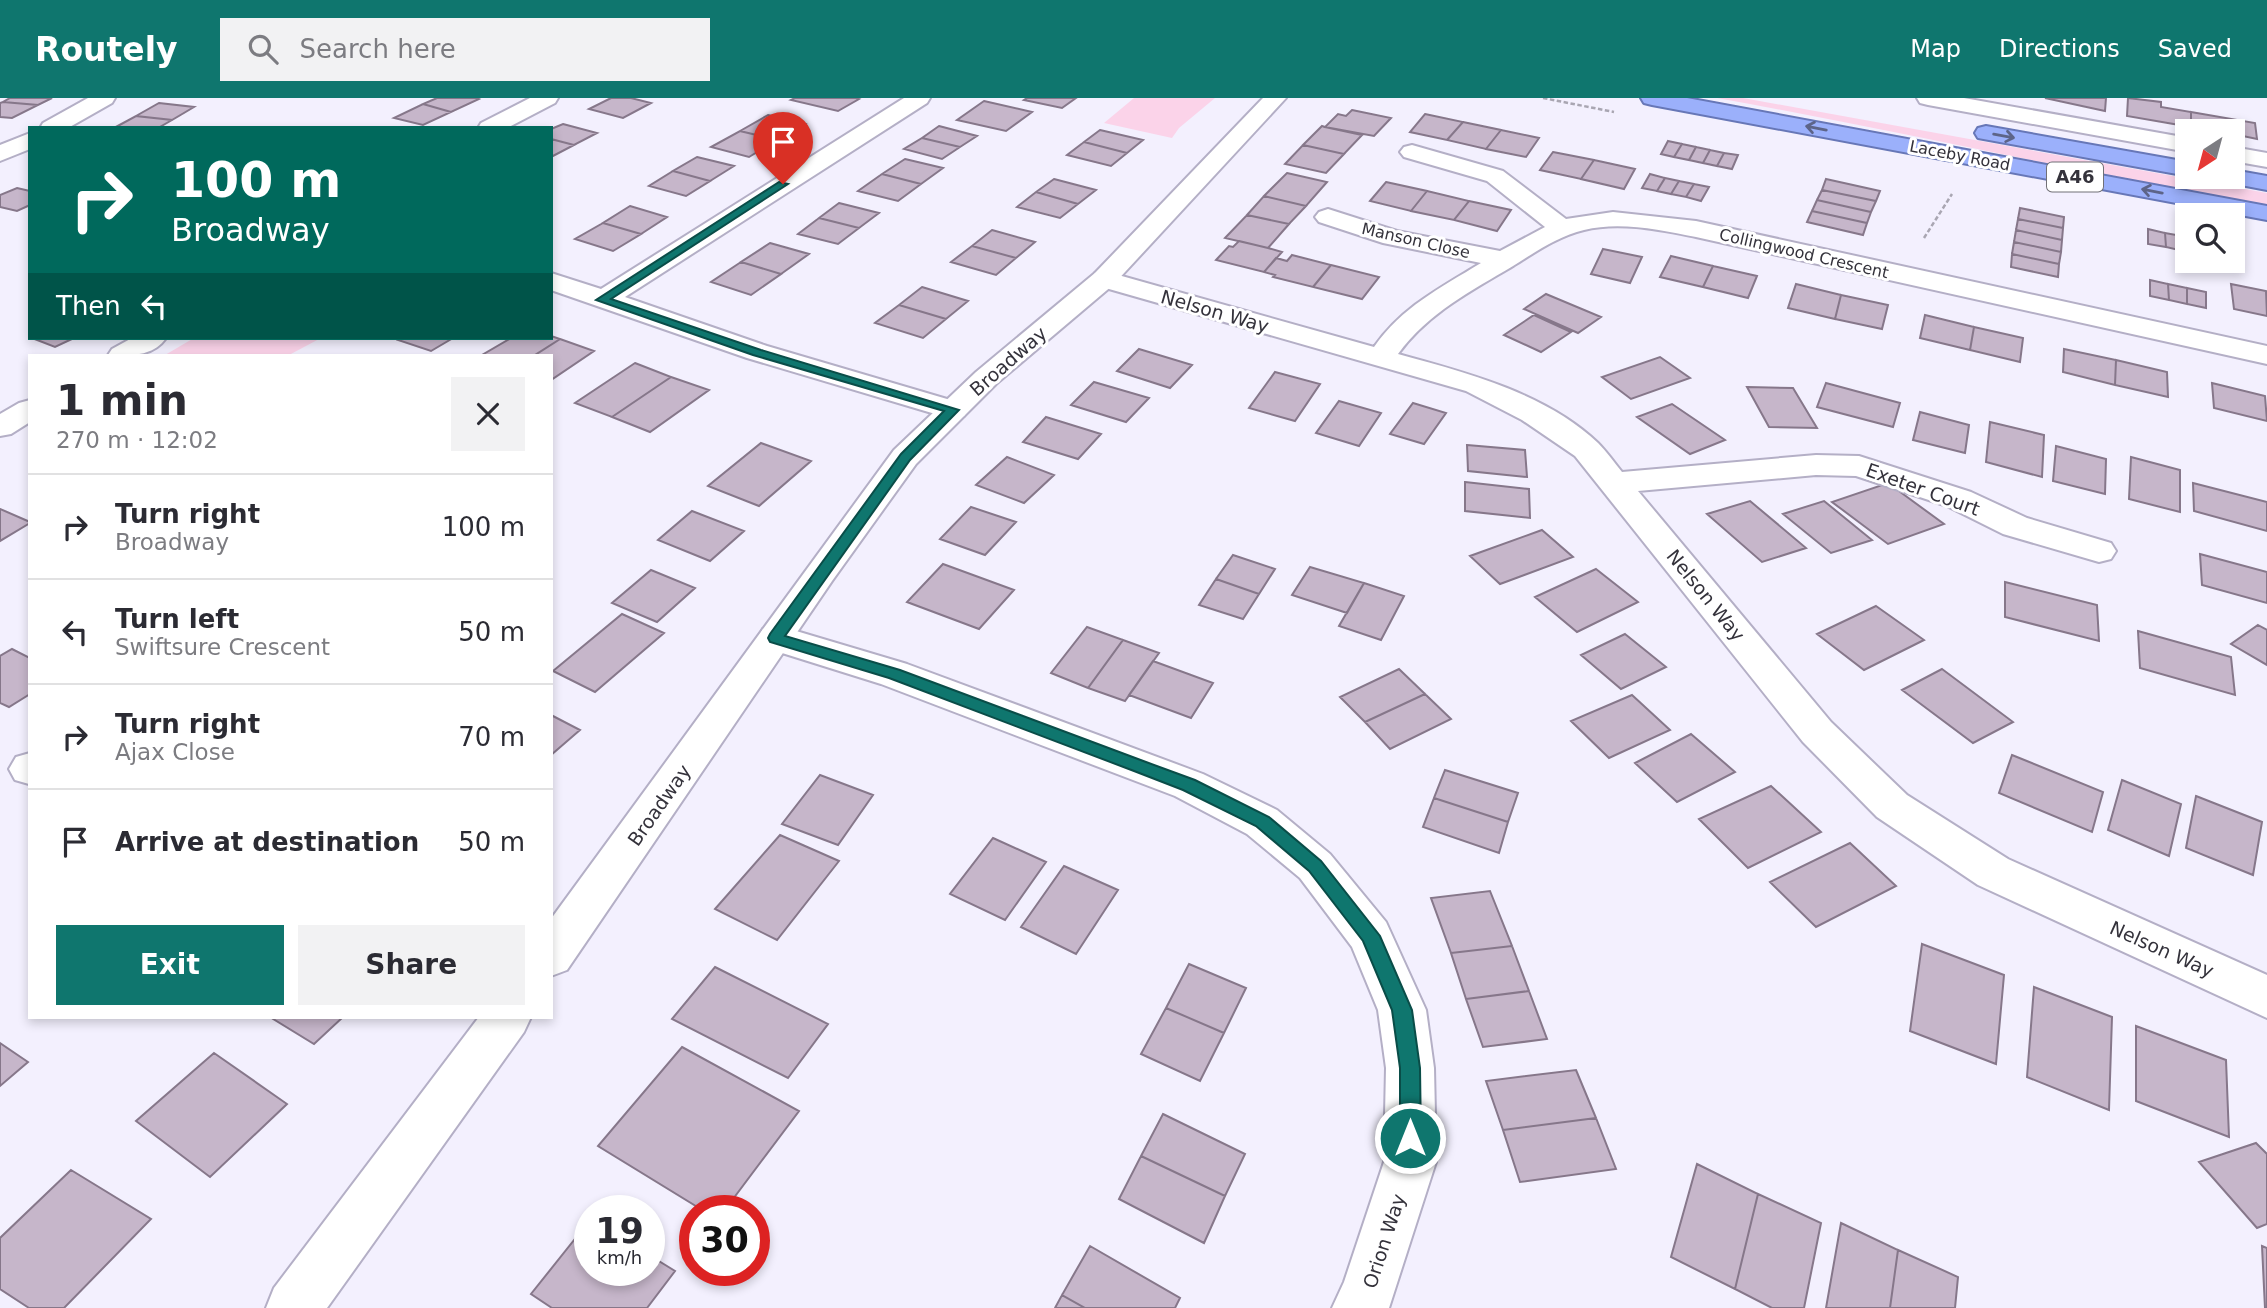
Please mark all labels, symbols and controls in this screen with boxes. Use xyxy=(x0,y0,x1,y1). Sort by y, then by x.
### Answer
search box xyxy=(220,18,710,81)
text: Routely xyxy=(35,30,178,69)
icon: search xyxy=(244,30,282,68)
text: Search here xyxy=(300,34,456,64)
text: Map xyxy=(1910,35,1961,63)
text: Directions xyxy=(1999,35,2120,63)
text: Saved xyxy=(2158,35,2232,63)
pin xyxy=(753,112,813,184)
north arrow xyxy=(2175,119,2245,189)
map controls xyxy=(2175,119,2245,273)
one-way arrow xyxy=(1805,121,1828,134)
icon: arrive xyxy=(764,123,802,161)
one-way arrow xyxy=(1992,130,2015,144)
street label: Laceby Road xyxy=(1908,136,2012,175)
text: 100 m xyxy=(171,152,341,209)
icon: right xyxy=(56,154,147,245)
road number: A46 xyxy=(2047,162,2103,192)
one-way arrow xyxy=(2141,184,2164,197)
button: search xyxy=(2175,203,2245,273)
text: Broadway xyxy=(171,211,330,249)
street label: Manson Close xyxy=(1360,219,1472,262)
street label: Collingwood Crescent xyxy=(1717,225,1890,282)
street label: Nelson Way xyxy=(1158,285,1272,337)
icon: left xyxy=(135,287,173,325)
text: Then xyxy=(56,291,121,321)
street label: Broadway xyxy=(965,322,1051,400)
text: 1 min xyxy=(56,376,188,425)
button: close xyxy=(451,377,525,451)
text: 270 m · 12:02 xyxy=(56,427,218,453)
street label: Exeter Court xyxy=(1863,458,1983,520)
text: Turn right xyxy=(115,499,260,529)
icon: right xyxy=(56,508,94,546)
text: 100 m xyxy=(442,512,525,542)
text: Broadway xyxy=(115,529,229,555)
street label: Nelson Way xyxy=(1662,545,1750,645)
text: Turn left xyxy=(115,604,239,634)
icon: left xyxy=(56,613,94,651)
text: 50 m xyxy=(458,617,525,647)
text: Swiftsure Crescent xyxy=(115,634,330,660)
text: Turn right xyxy=(115,709,260,739)
icon: right xyxy=(56,718,94,756)
text: 70 m xyxy=(458,722,525,752)
text: Ajax Close xyxy=(115,739,235,765)
street label: Broadway xyxy=(623,760,695,850)
icon: arrive xyxy=(56,823,94,861)
text: Arrive at destination xyxy=(115,827,419,857)
text: 50 m xyxy=(458,827,525,857)
street label: Nelson Way xyxy=(2107,916,2217,982)
button: Exit xyxy=(56,925,284,1005)
button: Share xyxy=(298,925,525,1005)
position arrow xyxy=(1373,1101,1447,1175)
street label: Orion Way xyxy=(1358,1191,1410,1291)
speed limit sign: 30 xyxy=(679,1195,770,1286)
text: 19 xyxy=(595,1211,644,1251)
text: km/h xyxy=(597,1247,642,1268)

